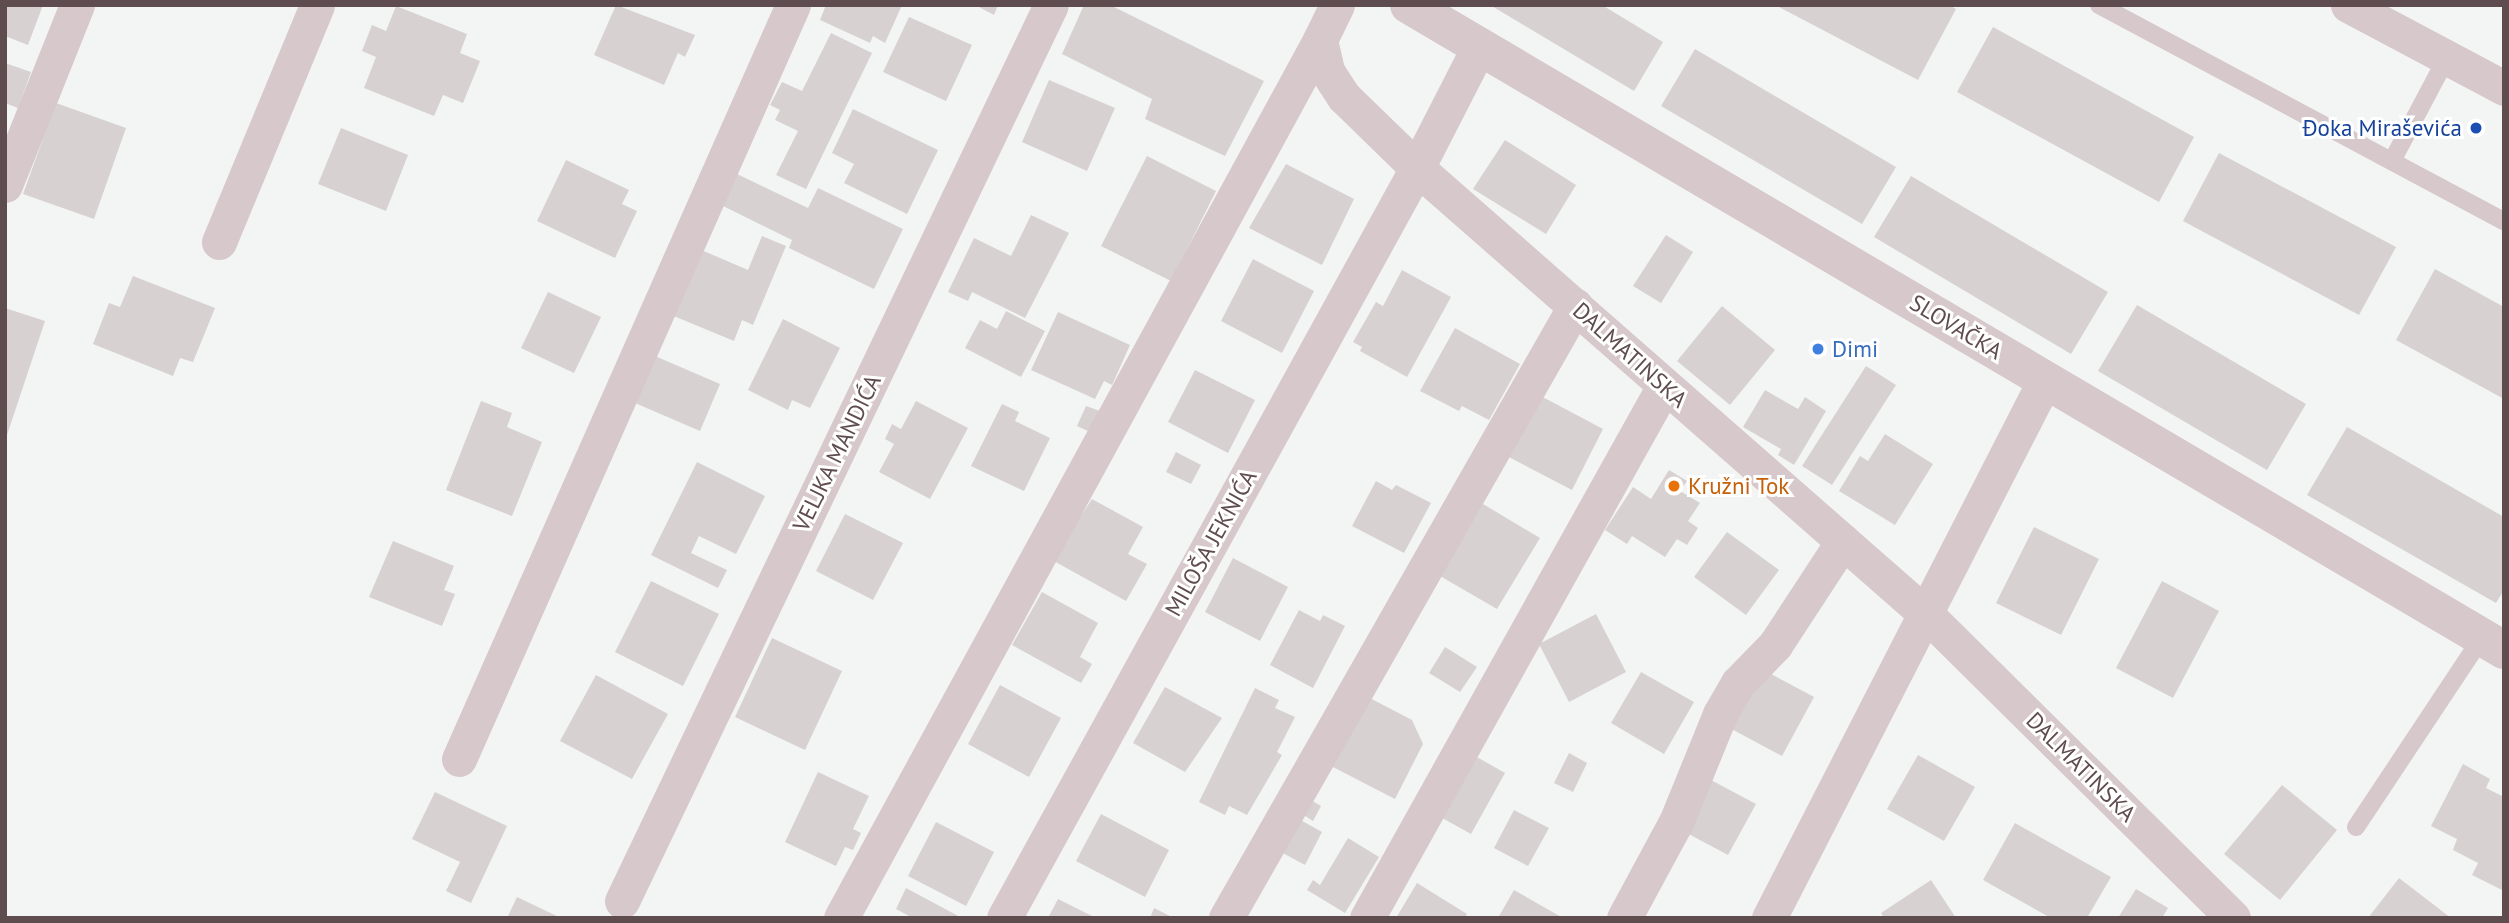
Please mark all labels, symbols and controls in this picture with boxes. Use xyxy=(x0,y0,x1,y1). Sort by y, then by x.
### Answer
place label: Đoka Miraševića xyxy=(2302,114,2462,142)
marker: Đoka Miraševića xyxy=(2468,120,2484,136)
street label: SLOVAČKA xyxy=(1905,289,2007,365)
street label: DALMATINSKA xyxy=(1567,297,1693,413)
place label: Dimi xyxy=(1832,335,1878,363)
marker: Dimi xyxy=(1810,341,1826,357)
street label: VELJKA MANDIĆA xyxy=(787,370,887,536)
street label: MILOŠA JEKNIĆA xyxy=(1159,465,1263,621)
place label: Kružni Tok xyxy=(1688,472,1790,500)
marker: Kružni Tok xyxy=(1666,478,1682,494)
street label: DALMATINSKA xyxy=(2020,706,2142,828)

